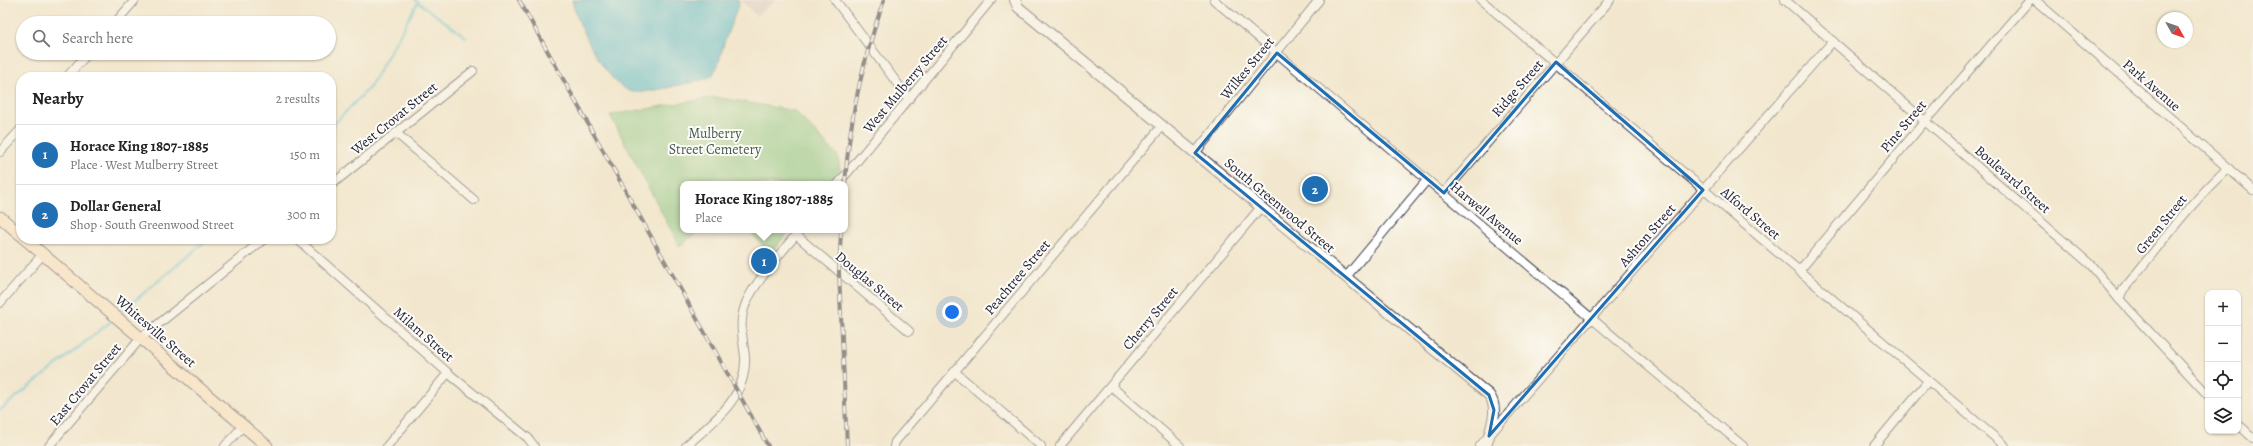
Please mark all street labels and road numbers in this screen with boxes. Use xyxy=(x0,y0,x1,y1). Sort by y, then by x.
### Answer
street label: West Mulberry Street xyxy=(858,31,952,138)
street label: Wilkes Street xyxy=(1216,33,1279,104)
street label: Ridge Street xyxy=(1487,55,1548,121)
street label: Park Avenue xyxy=(2119,55,2185,116)
street label: West Crovat Street xyxy=(346,77,442,160)
street label: Pine Street xyxy=(1876,96,1931,156)
street label: Boulevard Street xyxy=(1971,141,2055,218)
street label: South Greenwood Street xyxy=(1220,153,1339,258)
street label: Harwell Avenue xyxy=(1446,177,1527,249)
street label: Alford Street xyxy=(1716,182,1785,244)
street label: Green Street xyxy=(2131,190,2192,258)
street label: Ashton Street xyxy=(1614,199,1680,272)
street label: Peachtree Street xyxy=(980,235,1055,319)
street label: Douglas Street xyxy=(831,247,908,316)
street label: Cherry Street xyxy=(1118,282,1183,354)
street label: Whitesville Street xyxy=(110,290,200,372)
street label: Milam Street xyxy=(389,303,458,366)
street label: East Crovat Street xyxy=(45,339,126,430)

